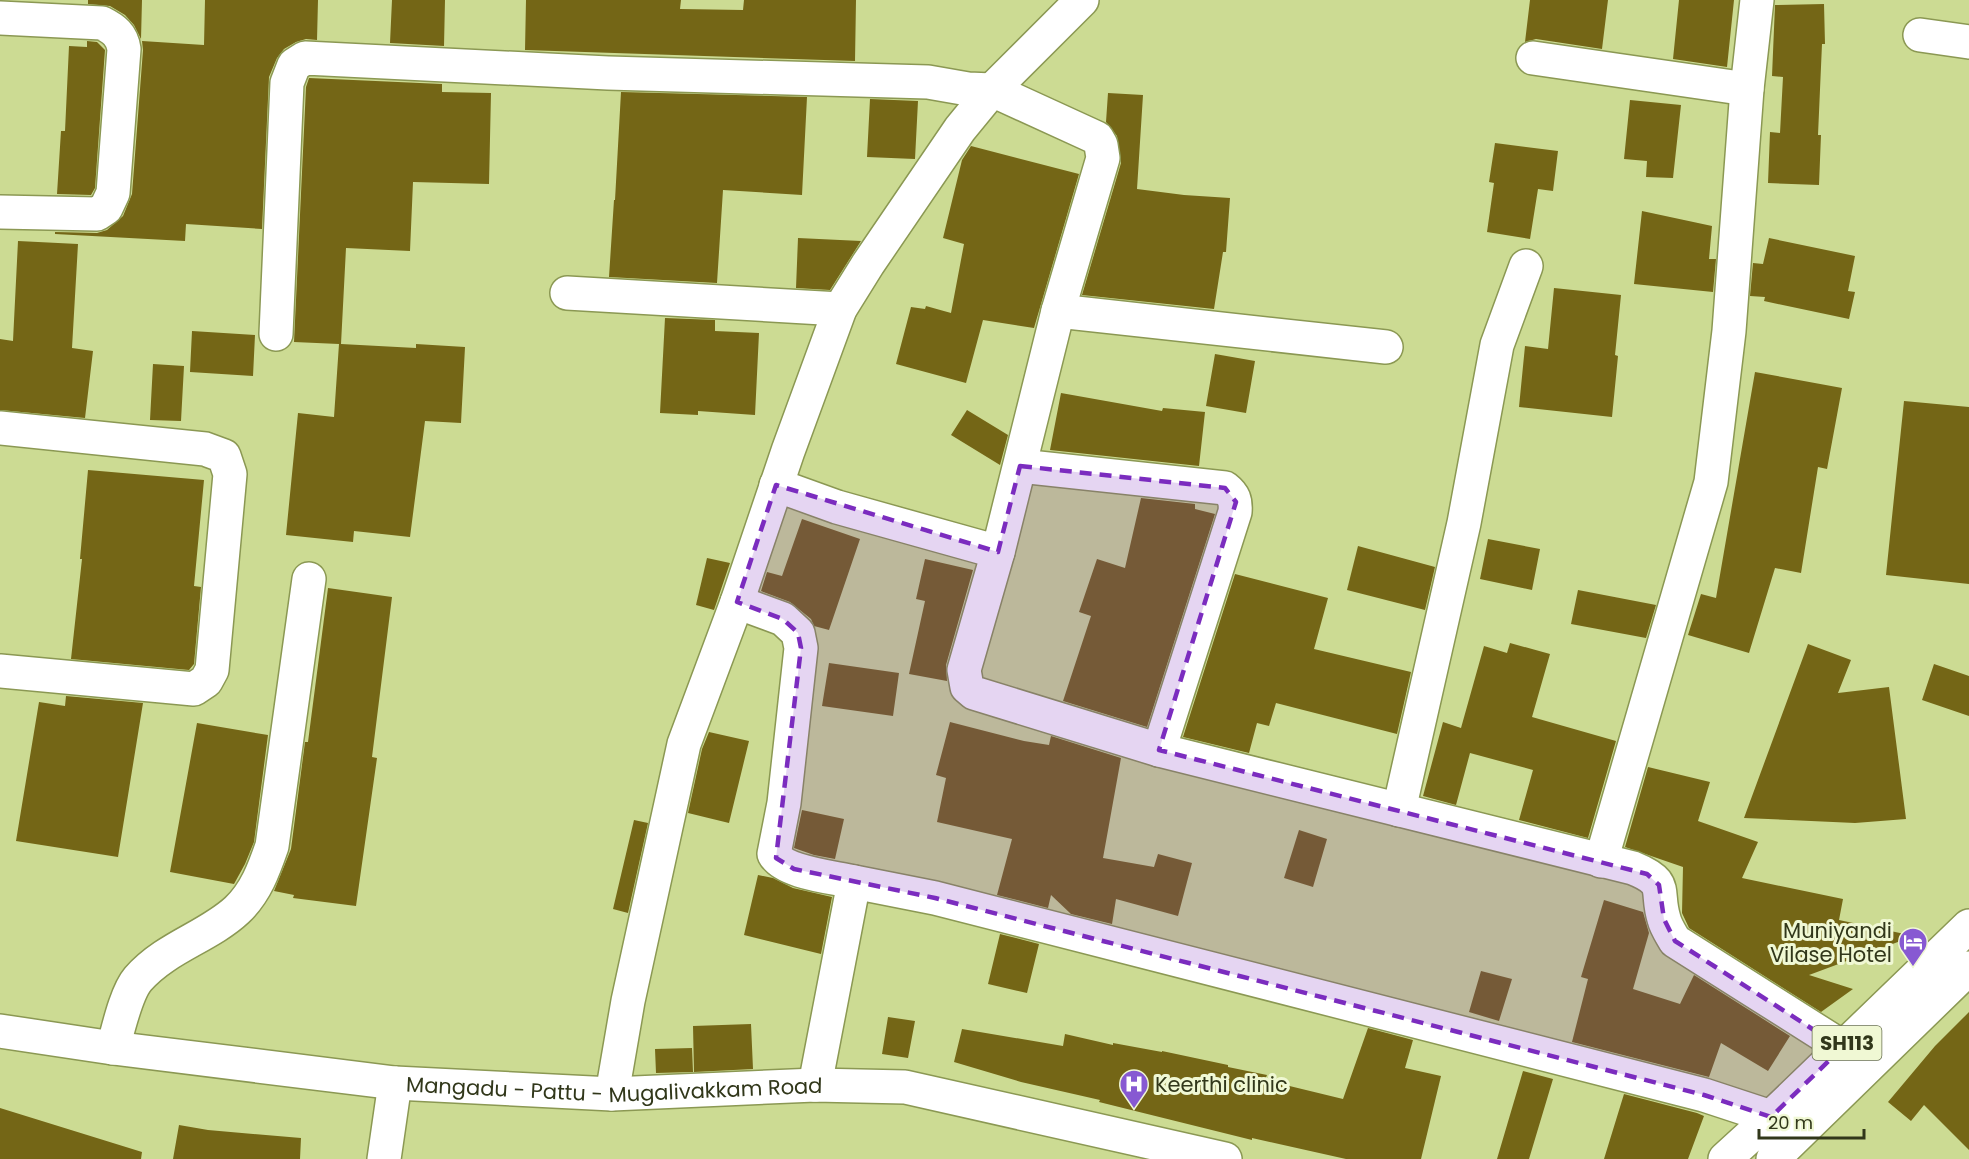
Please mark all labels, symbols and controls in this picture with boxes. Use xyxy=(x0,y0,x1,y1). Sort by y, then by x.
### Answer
place label: Muniyandi Vilase Hotel xyxy=(1770,916,1892,969)
hotel icon: Muniyandi Vilase Hotel xyxy=(1897,926,1929,968)
road number: SH113 xyxy=(1812,1026,1882,1060)
hospital icon: Keerthi clinic xyxy=(1118,1068,1150,1110)
street label: Mangadu - Pattu - Mugalivakkam Road xyxy=(406,1069,823,1109)
place label: Keerthi clinic xyxy=(1155,1070,1288,1099)
scale bar xyxy=(1759,1102,1864,1140)
text: 20 m xyxy=(1768,1110,1813,1135)

